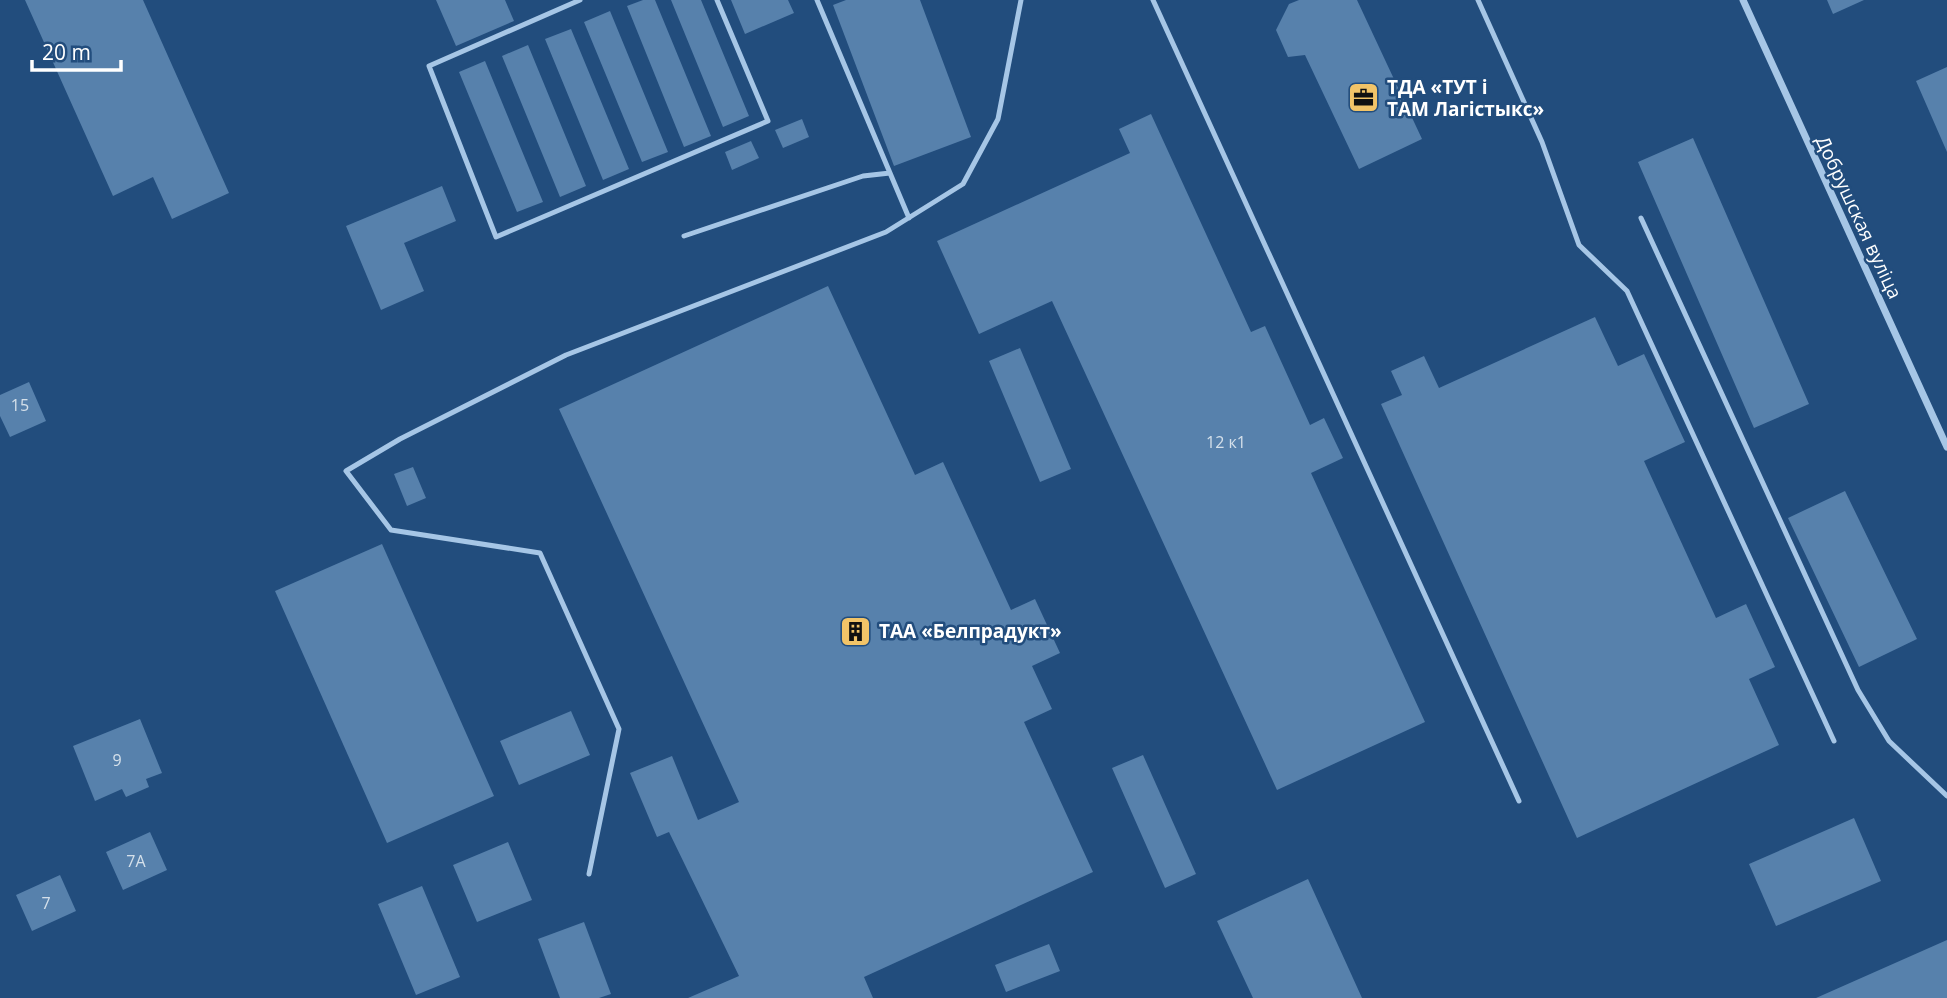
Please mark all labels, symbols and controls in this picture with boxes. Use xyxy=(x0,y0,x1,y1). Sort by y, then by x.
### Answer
scale bar xyxy=(32,28,121,72)
text: 20 m xyxy=(42,38,91,66)
place label: ТДА «ТУТ і ТАМ Лагістыкс» xyxy=(1387,74,1544,122)
office icon: ТДА «ТУТ і ТАМ Лагістыкс» xyxy=(1347,81,1381,115)
street label: Добрушская вуліца xyxy=(1810,131,1908,303)
house number: 15 xyxy=(11,394,29,416)
house number: 12 к1 xyxy=(1206,431,1246,453)
building icon: ТАА «Белпрадукт» xyxy=(839,614,873,648)
place label: ТАА «Белпрадукт» xyxy=(879,618,1062,644)
house number: 9 xyxy=(112,749,122,771)
house number: 7А xyxy=(126,850,147,872)
house number: 7 xyxy=(41,892,51,914)

